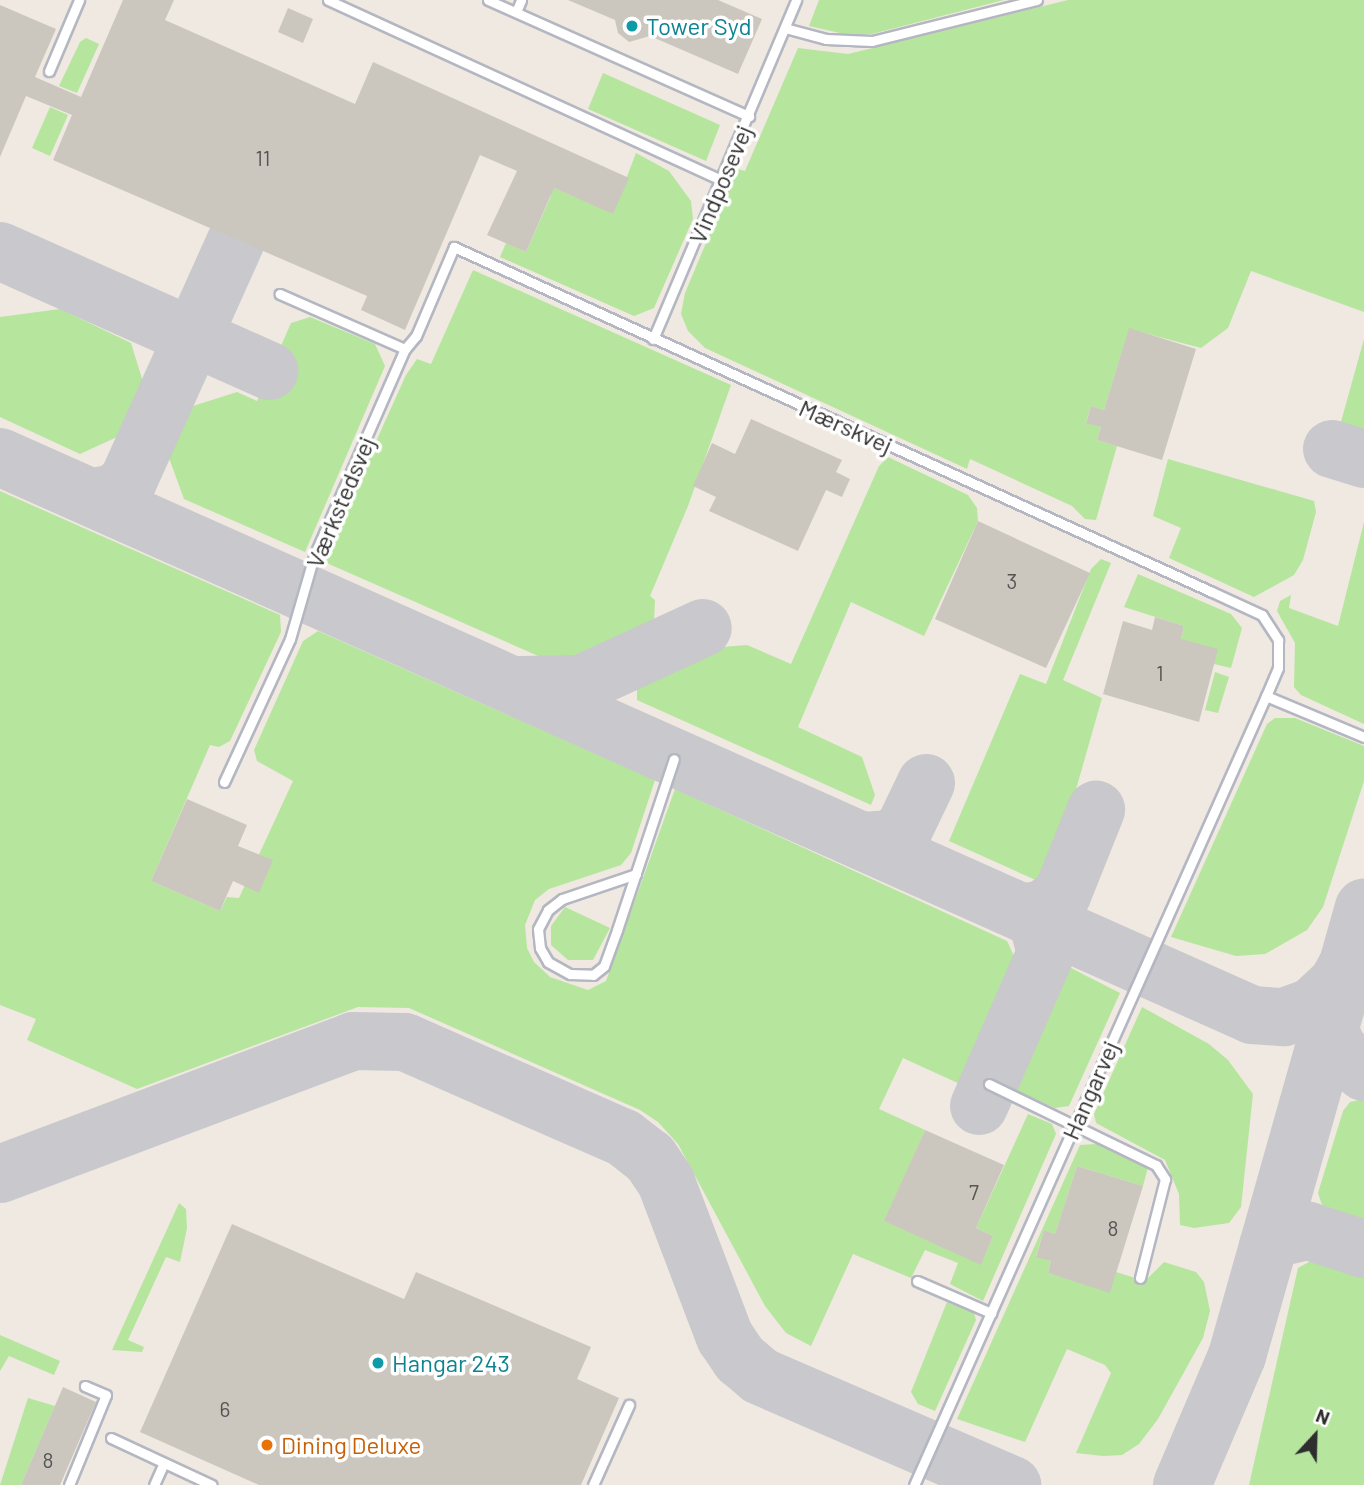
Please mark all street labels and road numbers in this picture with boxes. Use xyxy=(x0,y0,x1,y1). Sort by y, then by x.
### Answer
street label: Vindposevej xyxy=(682,120,758,248)
street label: Mærskvej xyxy=(795,393,897,459)
street label: Værkstedsvej xyxy=(299,432,381,572)
street label: Hangarvej xyxy=(1055,1036,1125,1144)

